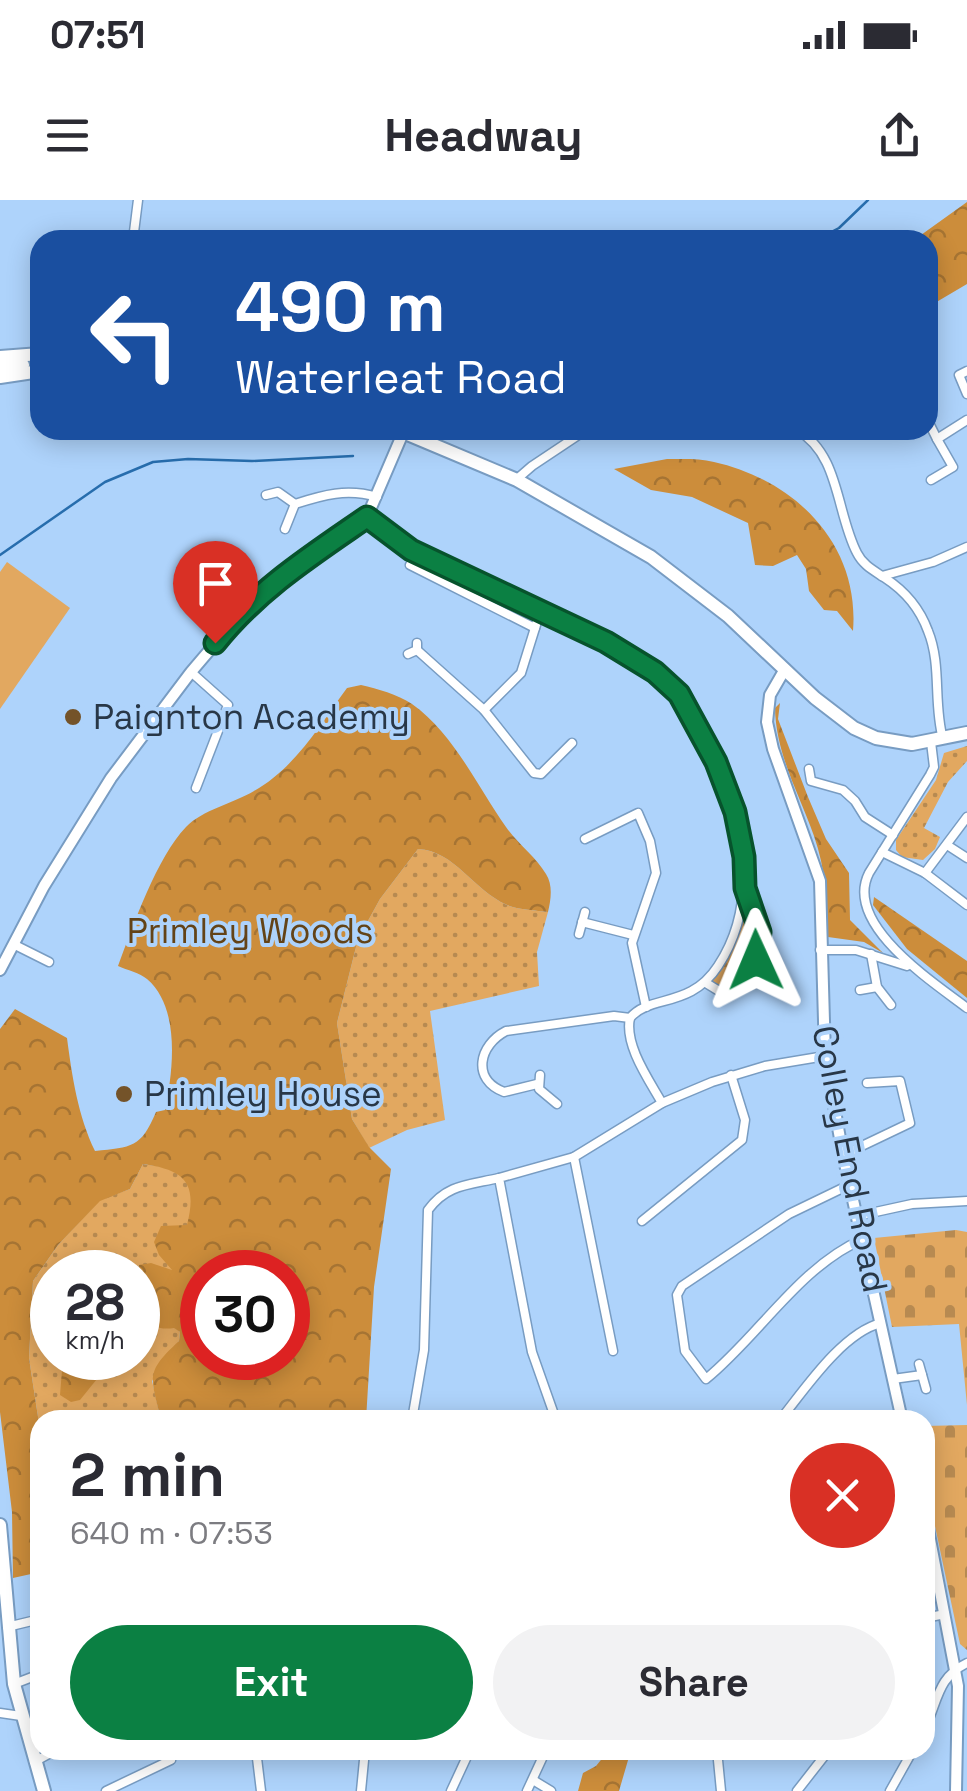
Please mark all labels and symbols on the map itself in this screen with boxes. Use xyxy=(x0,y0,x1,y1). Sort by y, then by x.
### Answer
pin xyxy=(173,541,258,644)
place label: Paignton Academy xyxy=(93,695,410,739)
marker: Paignton Academy xyxy=(62,706,84,728)
position arrow xyxy=(704,908,808,1012)
park label: Primley Woods xyxy=(127,909,373,953)
street label: Colley End Road xyxy=(803,1022,897,1296)
place label: Primley House xyxy=(144,1072,382,1116)
marker: Primley House xyxy=(113,1083,135,1105)
speed limit sign: 30 xyxy=(180,1250,310,1380)

